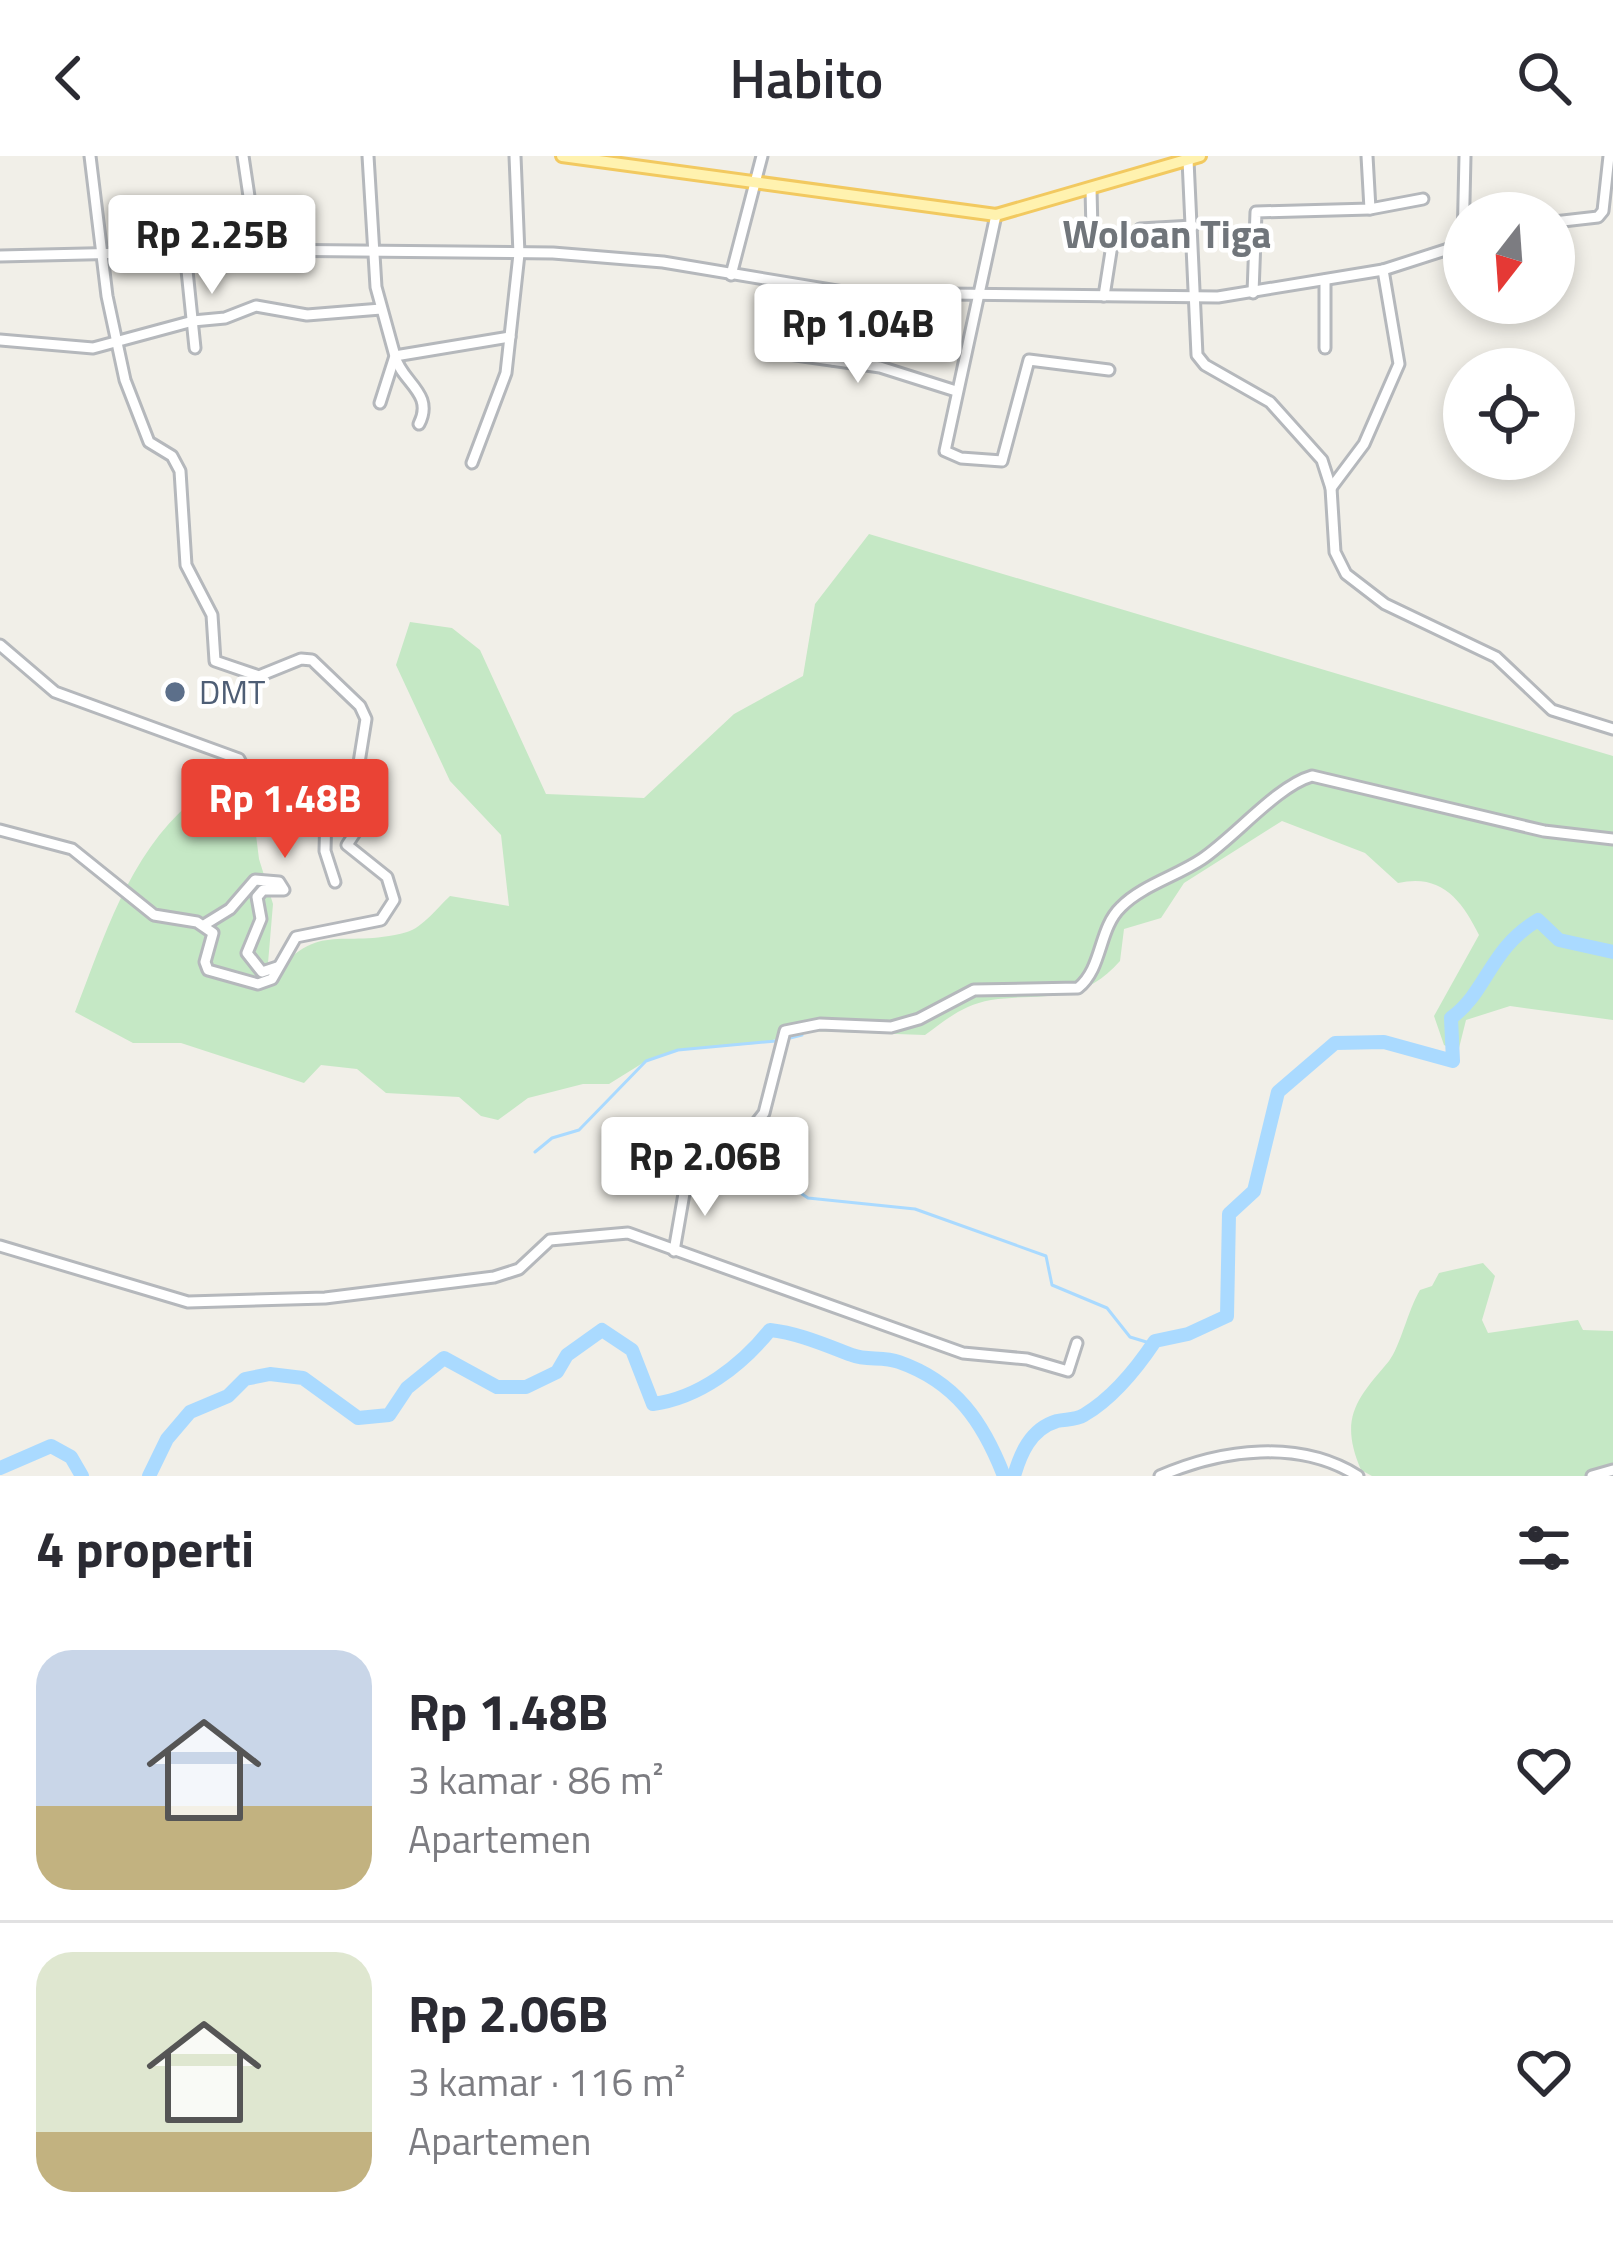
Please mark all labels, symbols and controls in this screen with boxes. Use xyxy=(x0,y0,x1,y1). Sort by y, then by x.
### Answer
text: Habito xyxy=(730,37,883,119)
icon: back xyxy=(36,45,102,111)
icon: search xyxy=(1511,45,1577,111)
north arrow xyxy=(1443,192,1575,324)
map controls xyxy=(1443,192,1575,480)
pin: Rp 2.25B xyxy=(88,195,336,297)
text: Rp 2.25B xyxy=(135,204,289,263)
district label: Woloan Tiga xyxy=(1063,204,1271,263)
pin: Rp 1.04B xyxy=(734,284,982,386)
text: Rp 1.04B xyxy=(781,293,935,352)
button: locate xyxy=(1443,348,1575,480)
place label: DMT xyxy=(199,667,265,717)
marker: DMT xyxy=(162,679,188,705)
pin: Rp 1.48B xyxy=(161,759,409,861)
text: Rp 1.48B xyxy=(208,768,362,827)
pin: Rp 2.06B xyxy=(581,1117,829,1219)
text: Rp 2.06B xyxy=(628,1126,782,1185)
text: 4 properti xyxy=(36,1509,254,1587)
icon: filters xyxy=(1511,1515,1577,1581)
text: Rp 1.48B xyxy=(408,1672,608,1750)
icon: home xyxy=(132,1698,276,1842)
icon: heart xyxy=(1511,1737,1577,1803)
text: 3 kamar · 86 m² xyxy=(408,1750,664,1809)
text: Apartemen xyxy=(408,1809,591,1868)
text: Rp 2.06B xyxy=(408,1974,608,2052)
icon: home xyxy=(132,2000,276,2144)
icon: heart xyxy=(1511,2039,1577,2105)
text: 3 kamar · 116 m² xyxy=(408,2052,685,2111)
text: Apartemen xyxy=(408,2111,591,2170)

